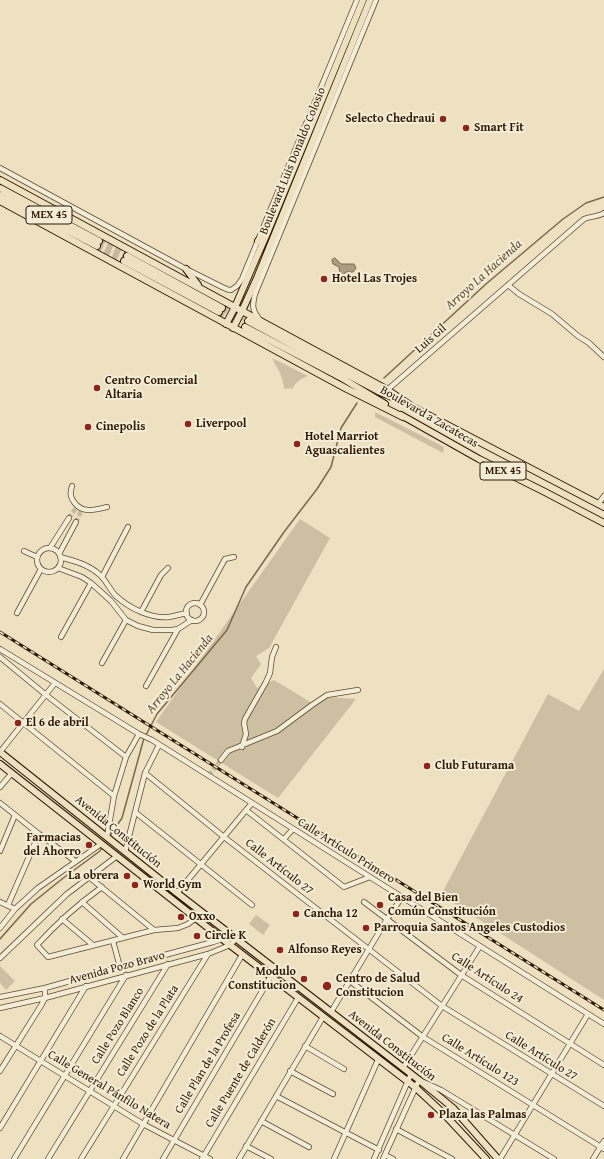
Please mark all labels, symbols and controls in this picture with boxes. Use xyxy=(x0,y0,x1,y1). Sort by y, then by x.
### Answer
street label: Boulevard Luis Donaldo Colosio xyxy=(257,85,329,237)
place label: Selecto Chedraui xyxy=(345,112,435,126)
marker: Selecto Chedraui xyxy=(438,114,448,124)
place label: Smart Fit xyxy=(474,121,524,135)
marker: Smart Fit xyxy=(461,123,471,133)
road number: MEX 45 xyxy=(26,206,72,224)
water label: Arroyo La Hacienda xyxy=(442,237,526,313)
place label: Hotel Las Trojes xyxy=(332,272,417,286)
marker: Hotel Las Trojes xyxy=(319,274,329,284)
street label: Luis Gil xyxy=(412,321,450,357)
place label: Centro Comercial Altaria xyxy=(105,374,197,402)
marker: Centro Comercial Altaria xyxy=(92,383,102,393)
street label: Boulevard a Zacatecas xyxy=(377,383,481,451)
place label: Liverpool xyxy=(196,417,247,431)
marker: Liverpool xyxy=(183,419,193,429)
place label: Cinepolis xyxy=(96,420,145,434)
marker: Cinepolis xyxy=(83,422,93,432)
place label: Hotel Marriot Aguascalientes xyxy=(305,430,385,458)
marker: Hotel Marriot Aguascalientes xyxy=(292,439,302,449)
road number: MEX 45 xyxy=(480,462,526,480)
water label: Arroyo La Hacienda xyxy=(143,631,217,717)
place label: El 6 de abril xyxy=(26,716,89,730)
marker: El 6 de abril xyxy=(13,718,23,728)
place label: Club Futurama xyxy=(435,759,514,773)
marker: Club Futurama xyxy=(422,761,432,771)
street label: Avenida Constitución xyxy=(72,793,164,871)
street label: Calle Artículo Primero xyxy=(295,815,397,887)
place label: Farmacias del Ahorro xyxy=(23,831,81,859)
street label: Calle Artículo 27 xyxy=(242,836,316,898)
marker: Farmacias del Ahorro xyxy=(84,840,94,850)
place label: La obrera xyxy=(68,869,119,883)
marker: La obrera xyxy=(122,871,132,881)
place label: World Gym xyxy=(143,878,202,892)
marker: World Gym xyxy=(130,880,140,890)
place label: Casa del Bien Común Constitución xyxy=(388,891,496,919)
marker: Casa del Bien Común Constitución xyxy=(375,900,385,910)
place label: Cancha 12 xyxy=(304,907,358,921)
marker: Cancha 12 xyxy=(291,909,301,919)
place label: Oxxo xyxy=(189,910,215,924)
marker: Oxxo xyxy=(176,912,186,922)
place label: Parroquia Santos Angeles Custodios xyxy=(374,921,565,935)
marker: Parroquia Santos Angeles Custodios xyxy=(361,923,371,933)
place label: Circle K xyxy=(205,929,246,943)
marker: Circle K xyxy=(192,931,202,941)
place label: Alfonso Reyes xyxy=(288,943,362,957)
marker: Alfonso Reyes xyxy=(275,945,285,955)
street label: Avenida Pozo Bravo xyxy=(68,948,166,988)
street label: Calle Artículo 24 xyxy=(448,949,526,1007)
place label: Modulo Constitucion xyxy=(228,965,296,993)
place label: Centro de Salud Constitucion xyxy=(336,972,420,1000)
marker: Modulo Constitucion xyxy=(299,974,309,984)
marker: Centro de Salud Constitucion xyxy=(321,980,333,992)
street label: Calle Pozo de la Plata xyxy=(114,982,182,1080)
street label: Calle Pozo Blanco xyxy=(89,985,147,1067)
street label: Avenida Constitución xyxy=(345,1007,439,1085)
street label: Calle Plan de la Profesa xyxy=(172,1010,244,1116)
street label: Calle Puente de Calderón xyxy=(203,1016,279,1130)
street label: Calle Artículo 27 xyxy=(502,1028,580,1084)
street label: Calle Artículo 123 xyxy=(439,1030,521,1090)
street label: Calle General Pánfilo Natera xyxy=(45,1048,173,1132)
place label: Plaza las Palmas xyxy=(439,1108,526,1122)
marker: Plaza las Palmas xyxy=(426,1110,436,1120)

